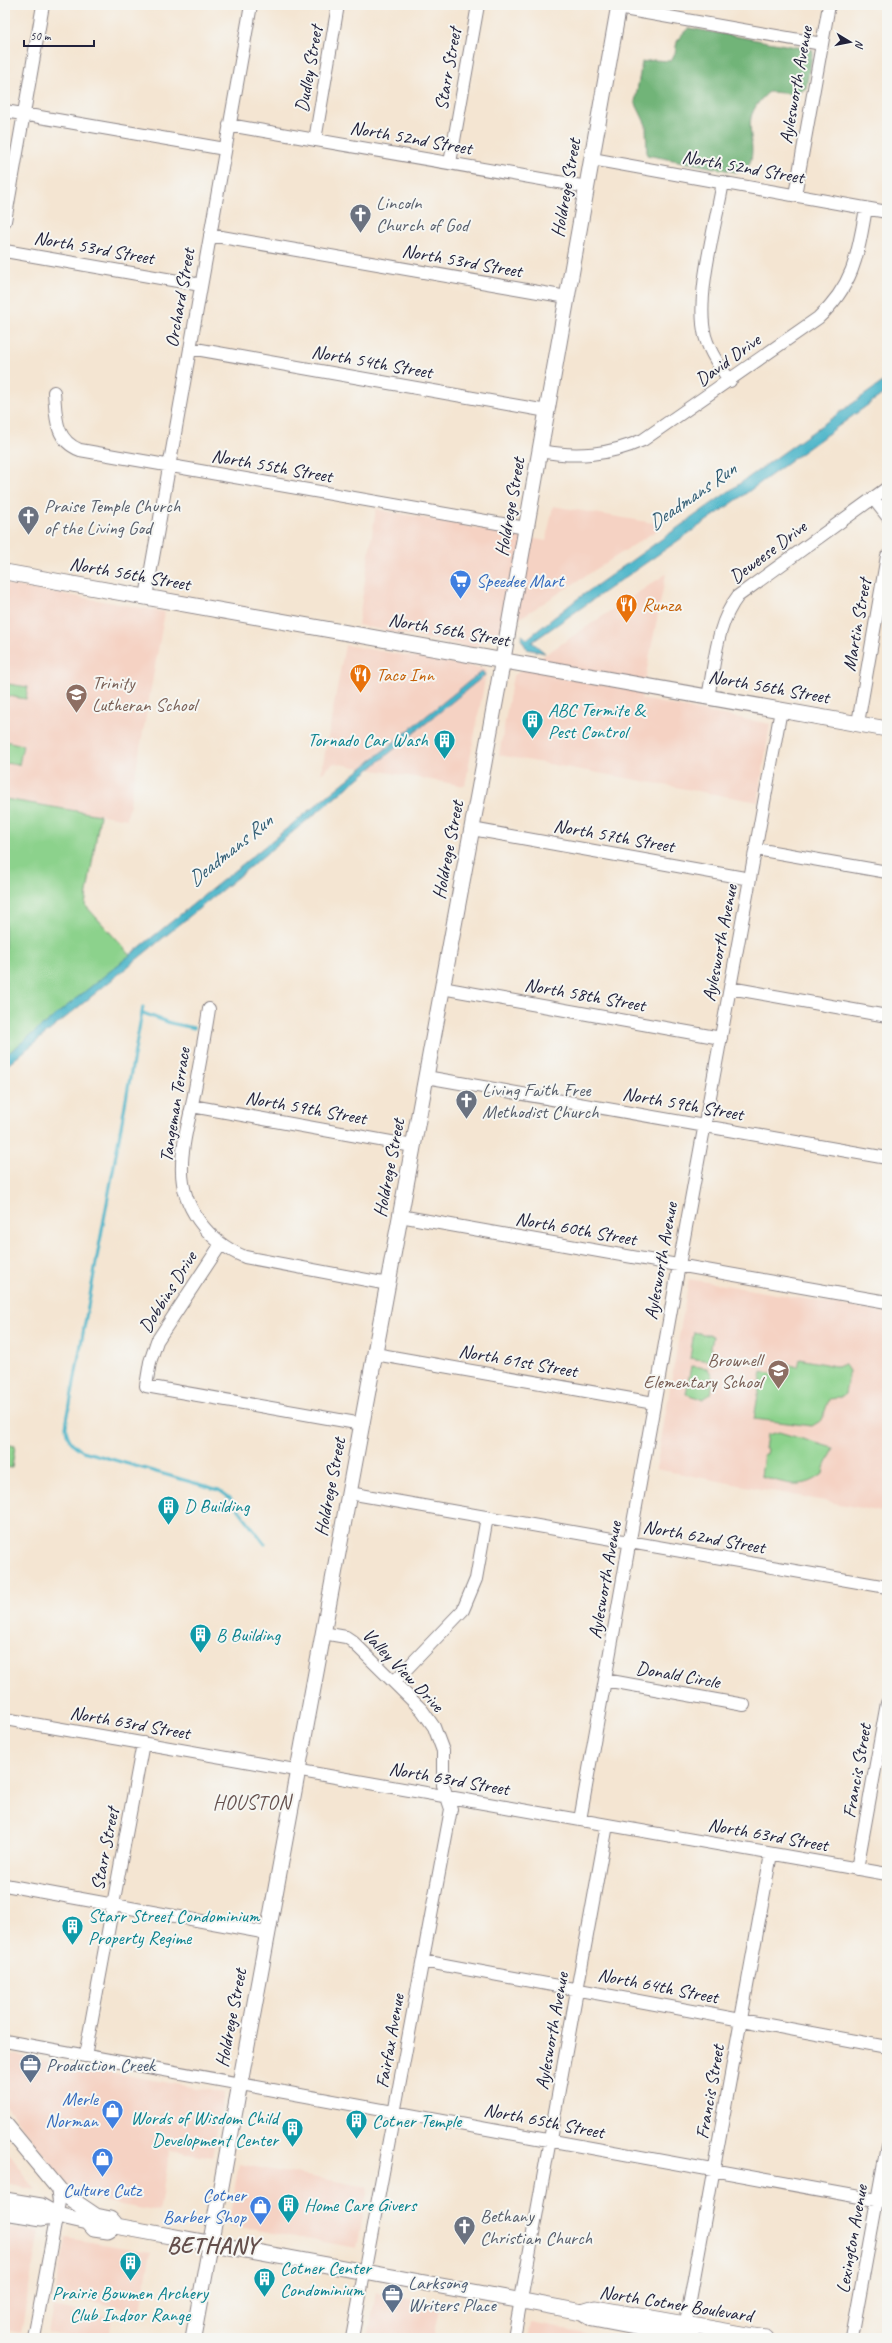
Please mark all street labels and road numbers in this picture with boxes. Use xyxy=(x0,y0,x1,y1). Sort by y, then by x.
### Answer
street label: Dudley Street xyxy=(290,21,329,114)
street label: Starr Street xyxy=(429,23,468,112)
street label: Aylesworth Avenue xyxy=(774,23,818,145)
street label: North 52nd Street xyxy=(348,115,475,161)
street label: Holdrege Street xyxy=(546,135,587,239)
street label: North 52nd Street xyxy=(680,144,807,190)
street label: North 53rd Street xyxy=(32,226,158,271)
street label: North 53rd Street xyxy=(400,239,526,284)
street label: Orchard Street xyxy=(160,245,201,349)
street label: David Drive xyxy=(691,327,767,392)
street label: North 54th Street xyxy=(310,340,436,385)
street label: North 55th Street xyxy=(210,444,336,489)
street label: Holdrege Street xyxy=(490,454,531,558)
street label: Deweese Drive xyxy=(725,514,813,589)
street label: North 56th Street xyxy=(68,552,194,597)
street label: Martin Street xyxy=(837,574,877,673)
street label: North 56th Street xyxy=(387,608,513,653)
street label: North 56th Street xyxy=(707,665,833,710)
street label: Holdrege Street xyxy=(427,797,470,901)
street label: North 57th Street xyxy=(552,814,678,859)
street label: Aylesworth Avenue xyxy=(697,881,743,1003)
street label: North 58th Street xyxy=(523,973,649,1018)
street label: Tangeman Terrace xyxy=(154,1044,196,1164)
street label: North 59th Street xyxy=(621,1082,747,1127)
street label: North 59th Street xyxy=(244,1086,370,1131)
street label: Holdrege Street xyxy=(368,1115,411,1219)
street label: Aylesworth Avenue xyxy=(639,1199,683,1321)
street label: North 60th Street xyxy=(514,1207,640,1252)
street label: Dobbins Drive xyxy=(134,1245,203,1337)
street label: North 61st Street xyxy=(457,1339,581,1384)
street label: Holdrege Street xyxy=(309,1434,352,1538)
street label: North 62nd Street xyxy=(641,1514,768,1560)
street label: Aylesworth Avenue xyxy=(583,1518,627,1640)
street label: Valley View Drive xyxy=(357,1623,450,1718)
street label: Donald Circle xyxy=(634,1656,724,1694)
street label: North 63rd Street xyxy=(68,1701,194,1746)
street label: Francis Street xyxy=(837,1721,877,1820)
street label: North 63rd Street xyxy=(387,1757,513,1802)
street label: Starr Street xyxy=(85,1803,125,1892)
street label: North 63rd Street xyxy=(706,1813,832,1858)
street label: North 64th Street xyxy=(596,1963,722,2010)
street label: Holdrege Street xyxy=(210,1965,253,2069)
street label: Aylesworth Avenue xyxy=(530,1969,574,2091)
street label: Fairfax Avenue xyxy=(370,1990,410,2090)
street label: Francis Street xyxy=(690,2042,730,2141)
street label: North 65th Street xyxy=(482,2098,608,2145)
street label: Lexington Avenue xyxy=(831,2181,874,2295)
street label: North Cotner Boulevard xyxy=(598,2280,758,2329)

